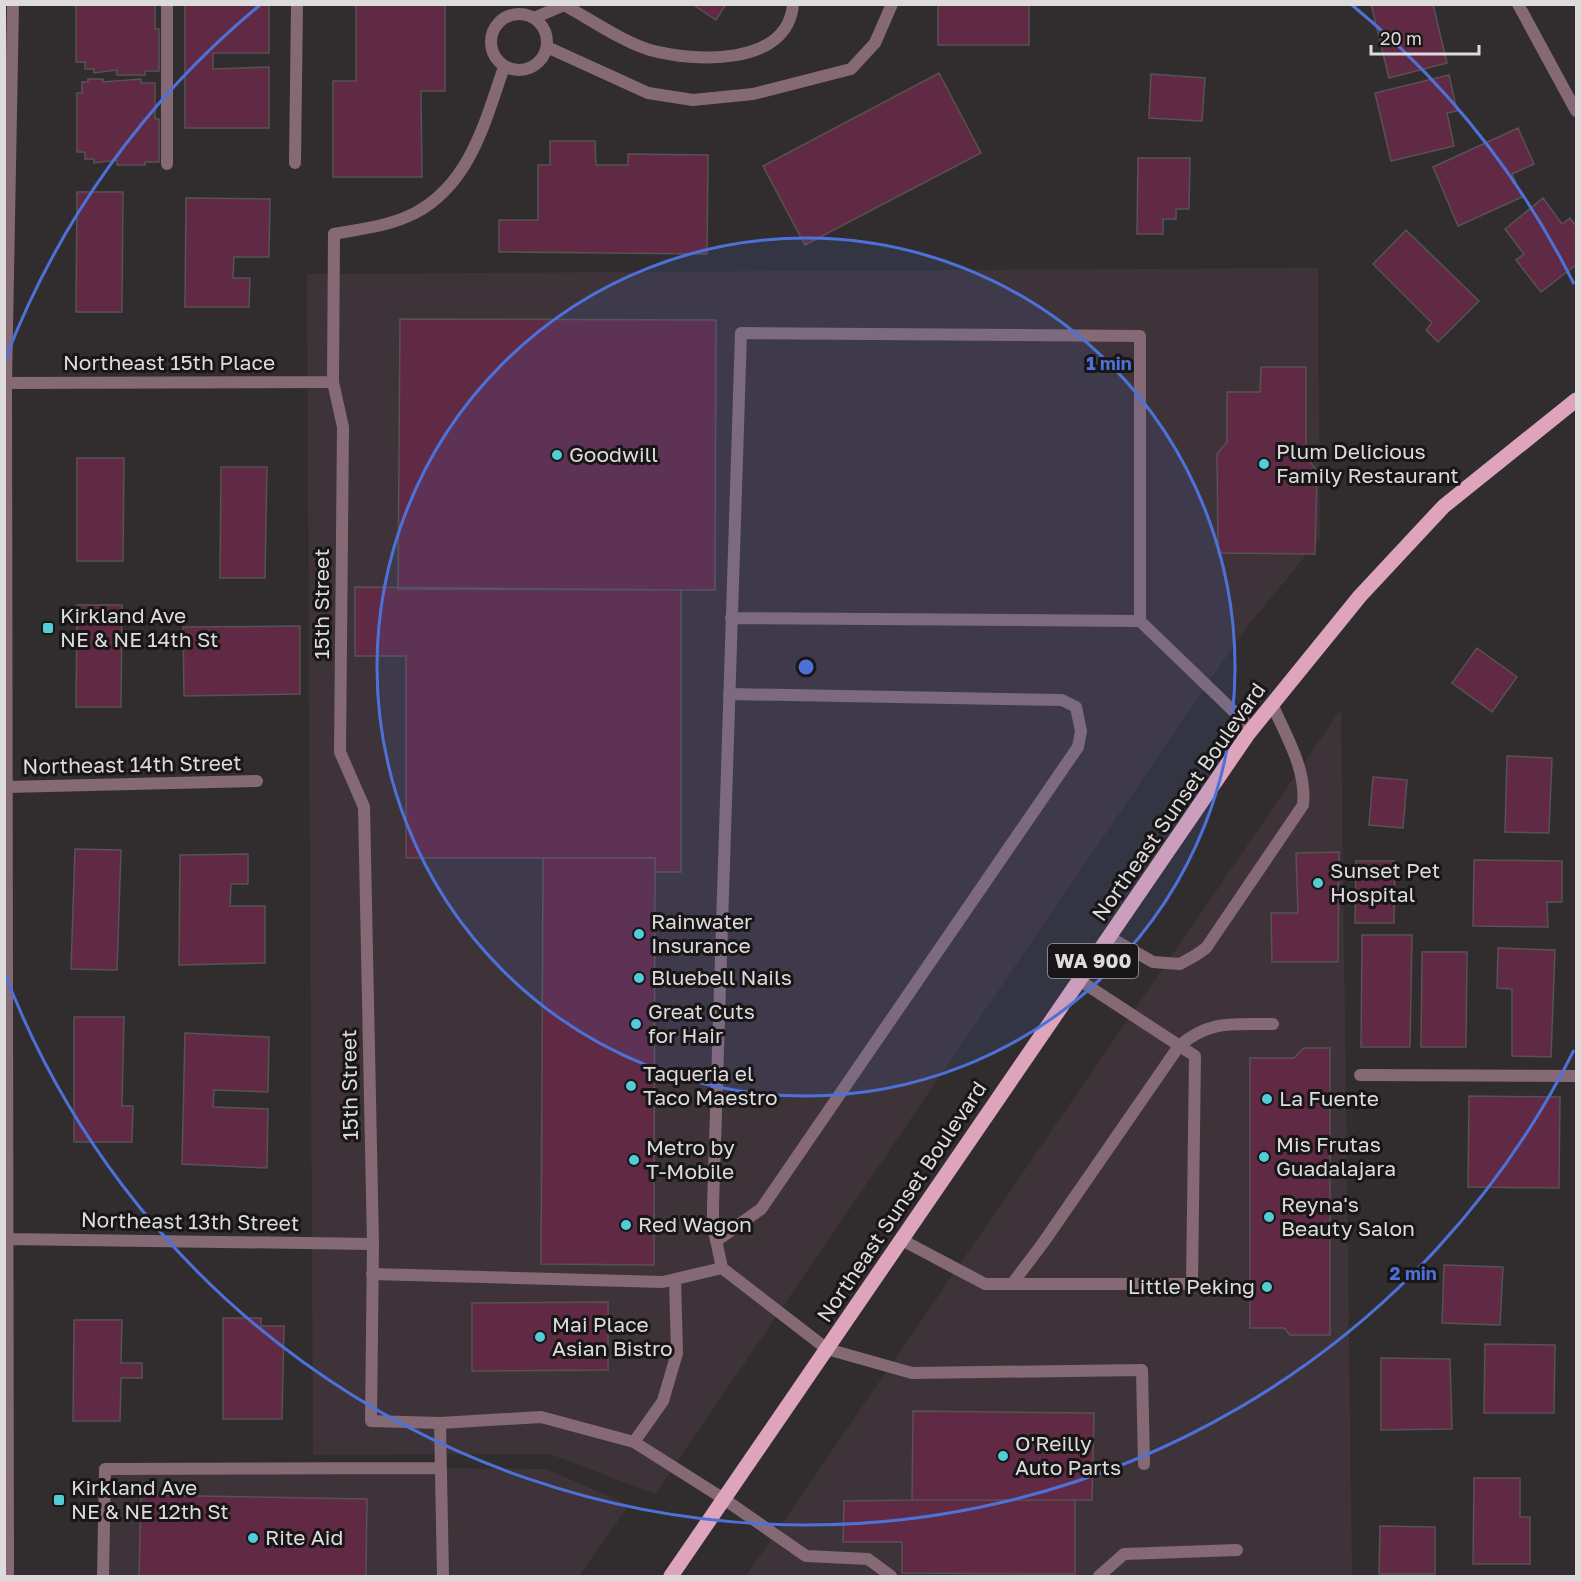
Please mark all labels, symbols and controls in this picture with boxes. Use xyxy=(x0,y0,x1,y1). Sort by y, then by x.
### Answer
scale bar xyxy=(1371,18,1479,56)
text: 20 m xyxy=(1380,27,1422,49)
street label: Northeast 15th Place xyxy=(63,349,275,375)
text: 1 min xyxy=(1086,352,1132,374)
place label: Plum Delicious Family Restaurant xyxy=(1276,438,1459,488)
place label: Goodwill xyxy=(569,441,658,467)
marker: Goodwill xyxy=(550,448,564,462)
marker: Plum Delicious Family Restaurant xyxy=(1257,457,1271,471)
street label: 15th Street xyxy=(308,548,334,660)
place label: Kirkland Ave NE & NE 14th St xyxy=(60,602,218,652)
marker: Kirkland Ave NE & NE 14th St xyxy=(41,621,55,635)
centre of rings xyxy=(796,657,816,677)
street label: Northeast Sunset Boulevard xyxy=(1086,677,1271,926)
street label: Northeast 14th Street xyxy=(22,749,242,779)
place label: Sunset Pet Hospital xyxy=(1330,857,1440,907)
marker: Sunset Pet Hospital xyxy=(1311,876,1325,890)
place label: Rainwater Insurance xyxy=(651,908,752,958)
marker: Rainwater Insurance xyxy=(632,927,646,941)
road number: WA 900 xyxy=(1048,944,1138,978)
place label: Bluebell Nails xyxy=(651,964,792,990)
marker: Bluebell Nails xyxy=(632,971,646,985)
place label: Great Cuts for Hair xyxy=(648,998,755,1048)
marker: Great Cuts for Hair xyxy=(629,1017,643,1031)
street label: 15th Street xyxy=(335,1029,363,1141)
place label: Taqueria el Taco Maestro xyxy=(643,1060,778,1110)
street label: Northeast Sunset Boulevard xyxy=(811,1076,992,1327)
marker: Taqueria el Taco Maestro xyxy=(624,1079,638,1093)
place label: La Fuente xyxy=(1279,1085,1379,1111)
marker: La Fuente xyxy=(1260,1092,1274,1106)
place label: Mis Frutas Guadalajara xyxy=(1276,1131,1396,1181)
place label: Metro by T-Mobile xyxy=(646,1134,735,1184)
marker: Mis Frutas Guadalajara xyxy=(1257,1150,1271,1164)
marker: Metro by T-Mobile xyxy=(627,1153,641,1167)
place label: Reyna's Beauty Salon xyxy=(1281,1191,1415,1241)
street label: Northeast 13th Street xyxy=(81,1206,299,1236)
marker: Reyna's Beauty Salon xyxy=(1262,1210,1276,1224)
place label: Red Wagon xyxy=(638,1211,752,1237)
marker: Red Wagon xyxy=(619,1218,633,1232)
text: 2 min xyxy=(1389,1262,1437,1284)
place label: Little Peking xyxy=(1128,1273,1255,1299)
marker: Little Peking xyxy=(1260,1280,1274,1294)
place label: Mai Place Asian Bistro xyxy=(552,1311,673,1361)
marker: Mai Place Asian Bistro xyxy=(533,1330,547,1344)
place label: O'Reilly Auto Parts xyxy=(1015,1430,1121,1480)
marker: O'Reilly Auto Parts xyxy=(996,1449,1010,1463)
place label: Kirkland Ave NE & NE 12th St xyxy=(71,1474,229,1524)
marker: Kirkland Ave NE & NE 12th St xyxy=(52,1493,66,1507)
place label: Rite Aid xyxy=(265,1524,343,1550)
marker: Rite Aid xyxy=(246,1531,260,1545)

